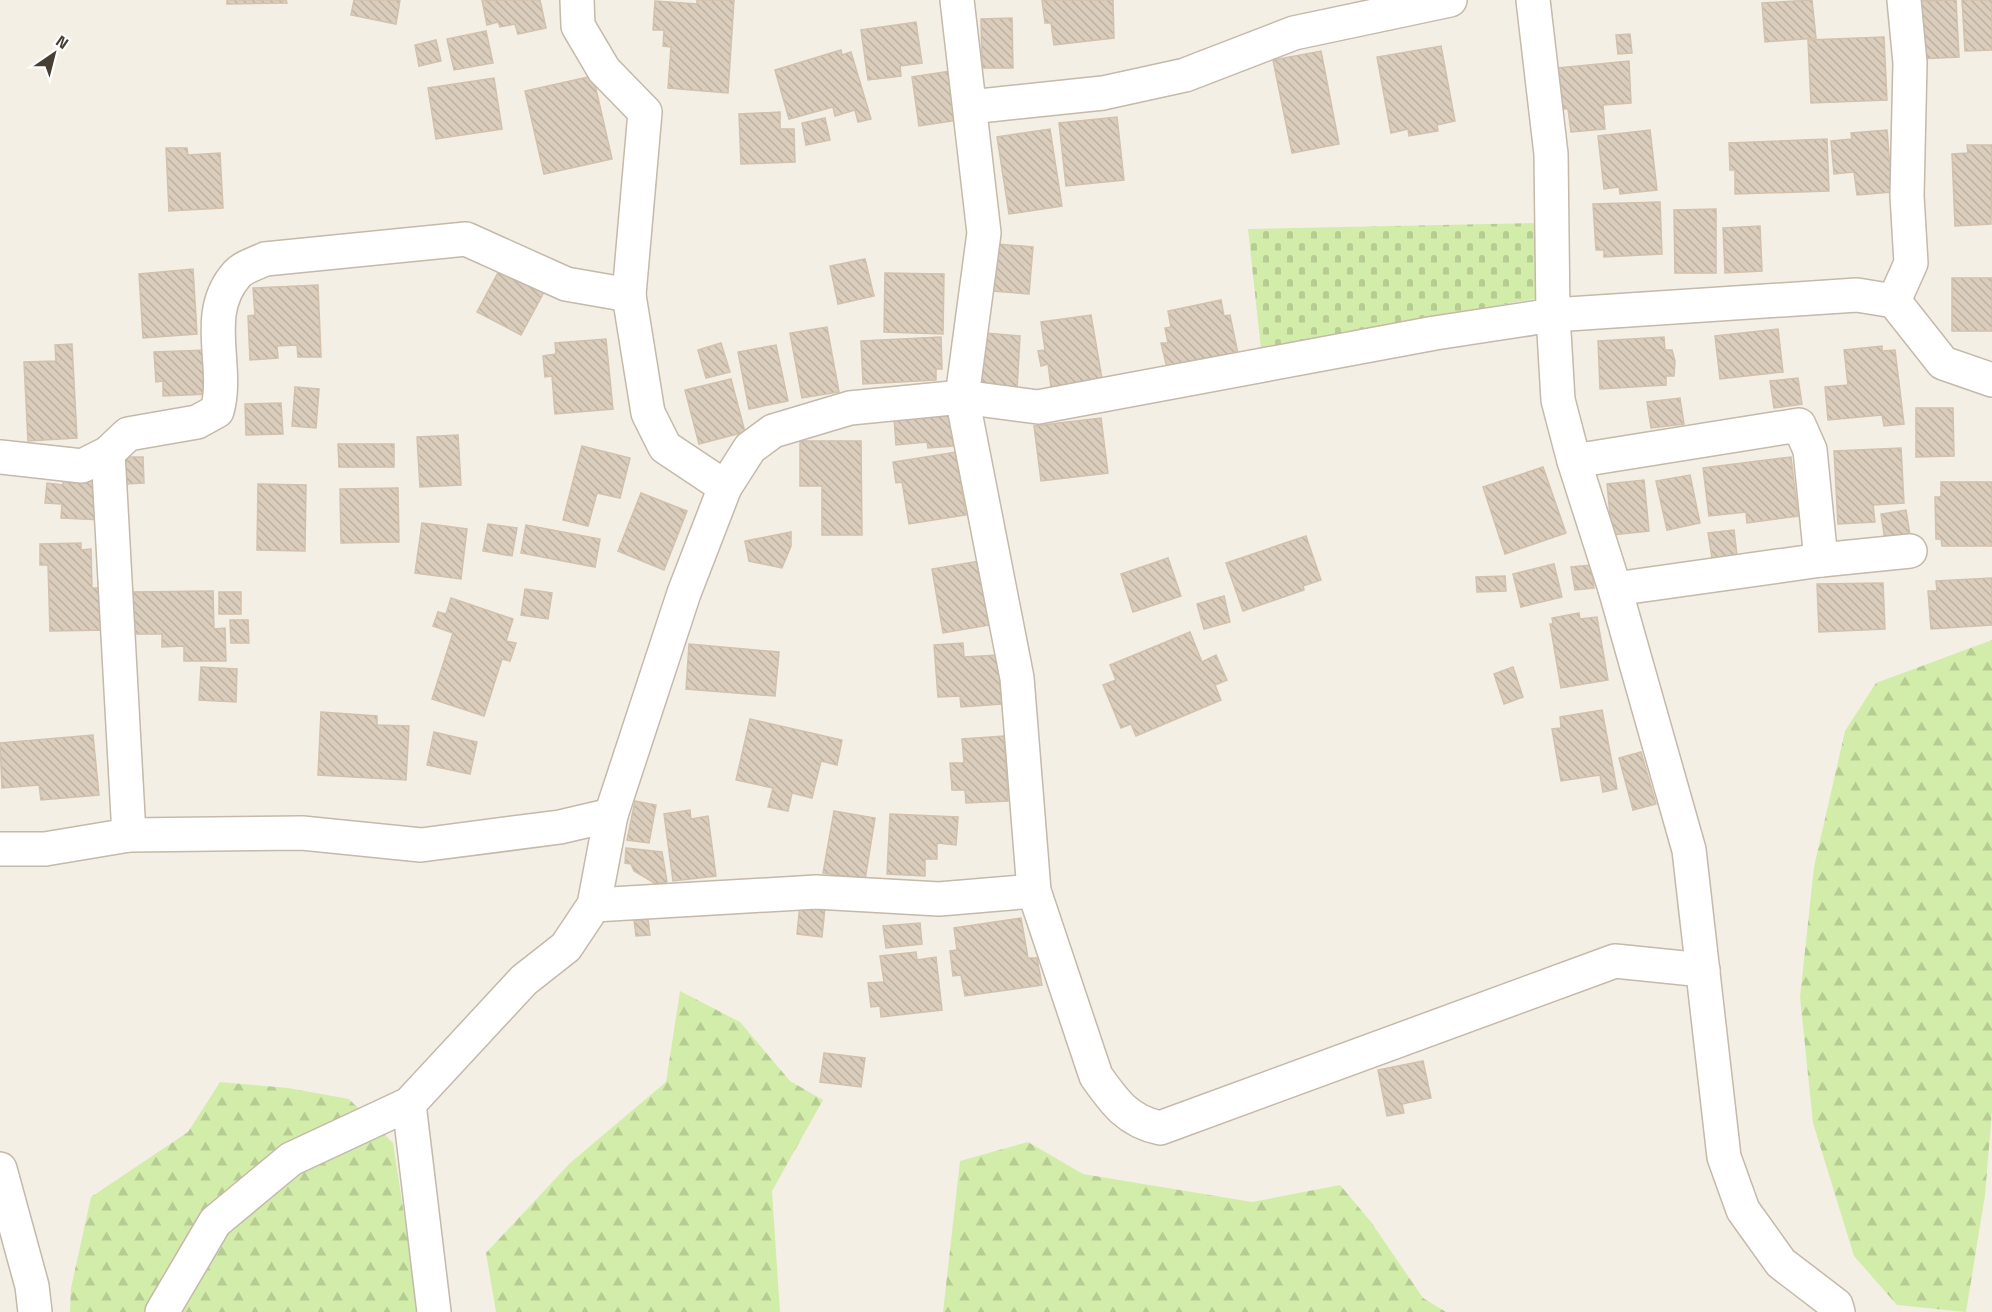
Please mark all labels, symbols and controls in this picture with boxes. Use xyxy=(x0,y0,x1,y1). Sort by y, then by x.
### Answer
north arrow xyxy=(24,24,84,84)
text: N xyxy=(51,29,74,55)

